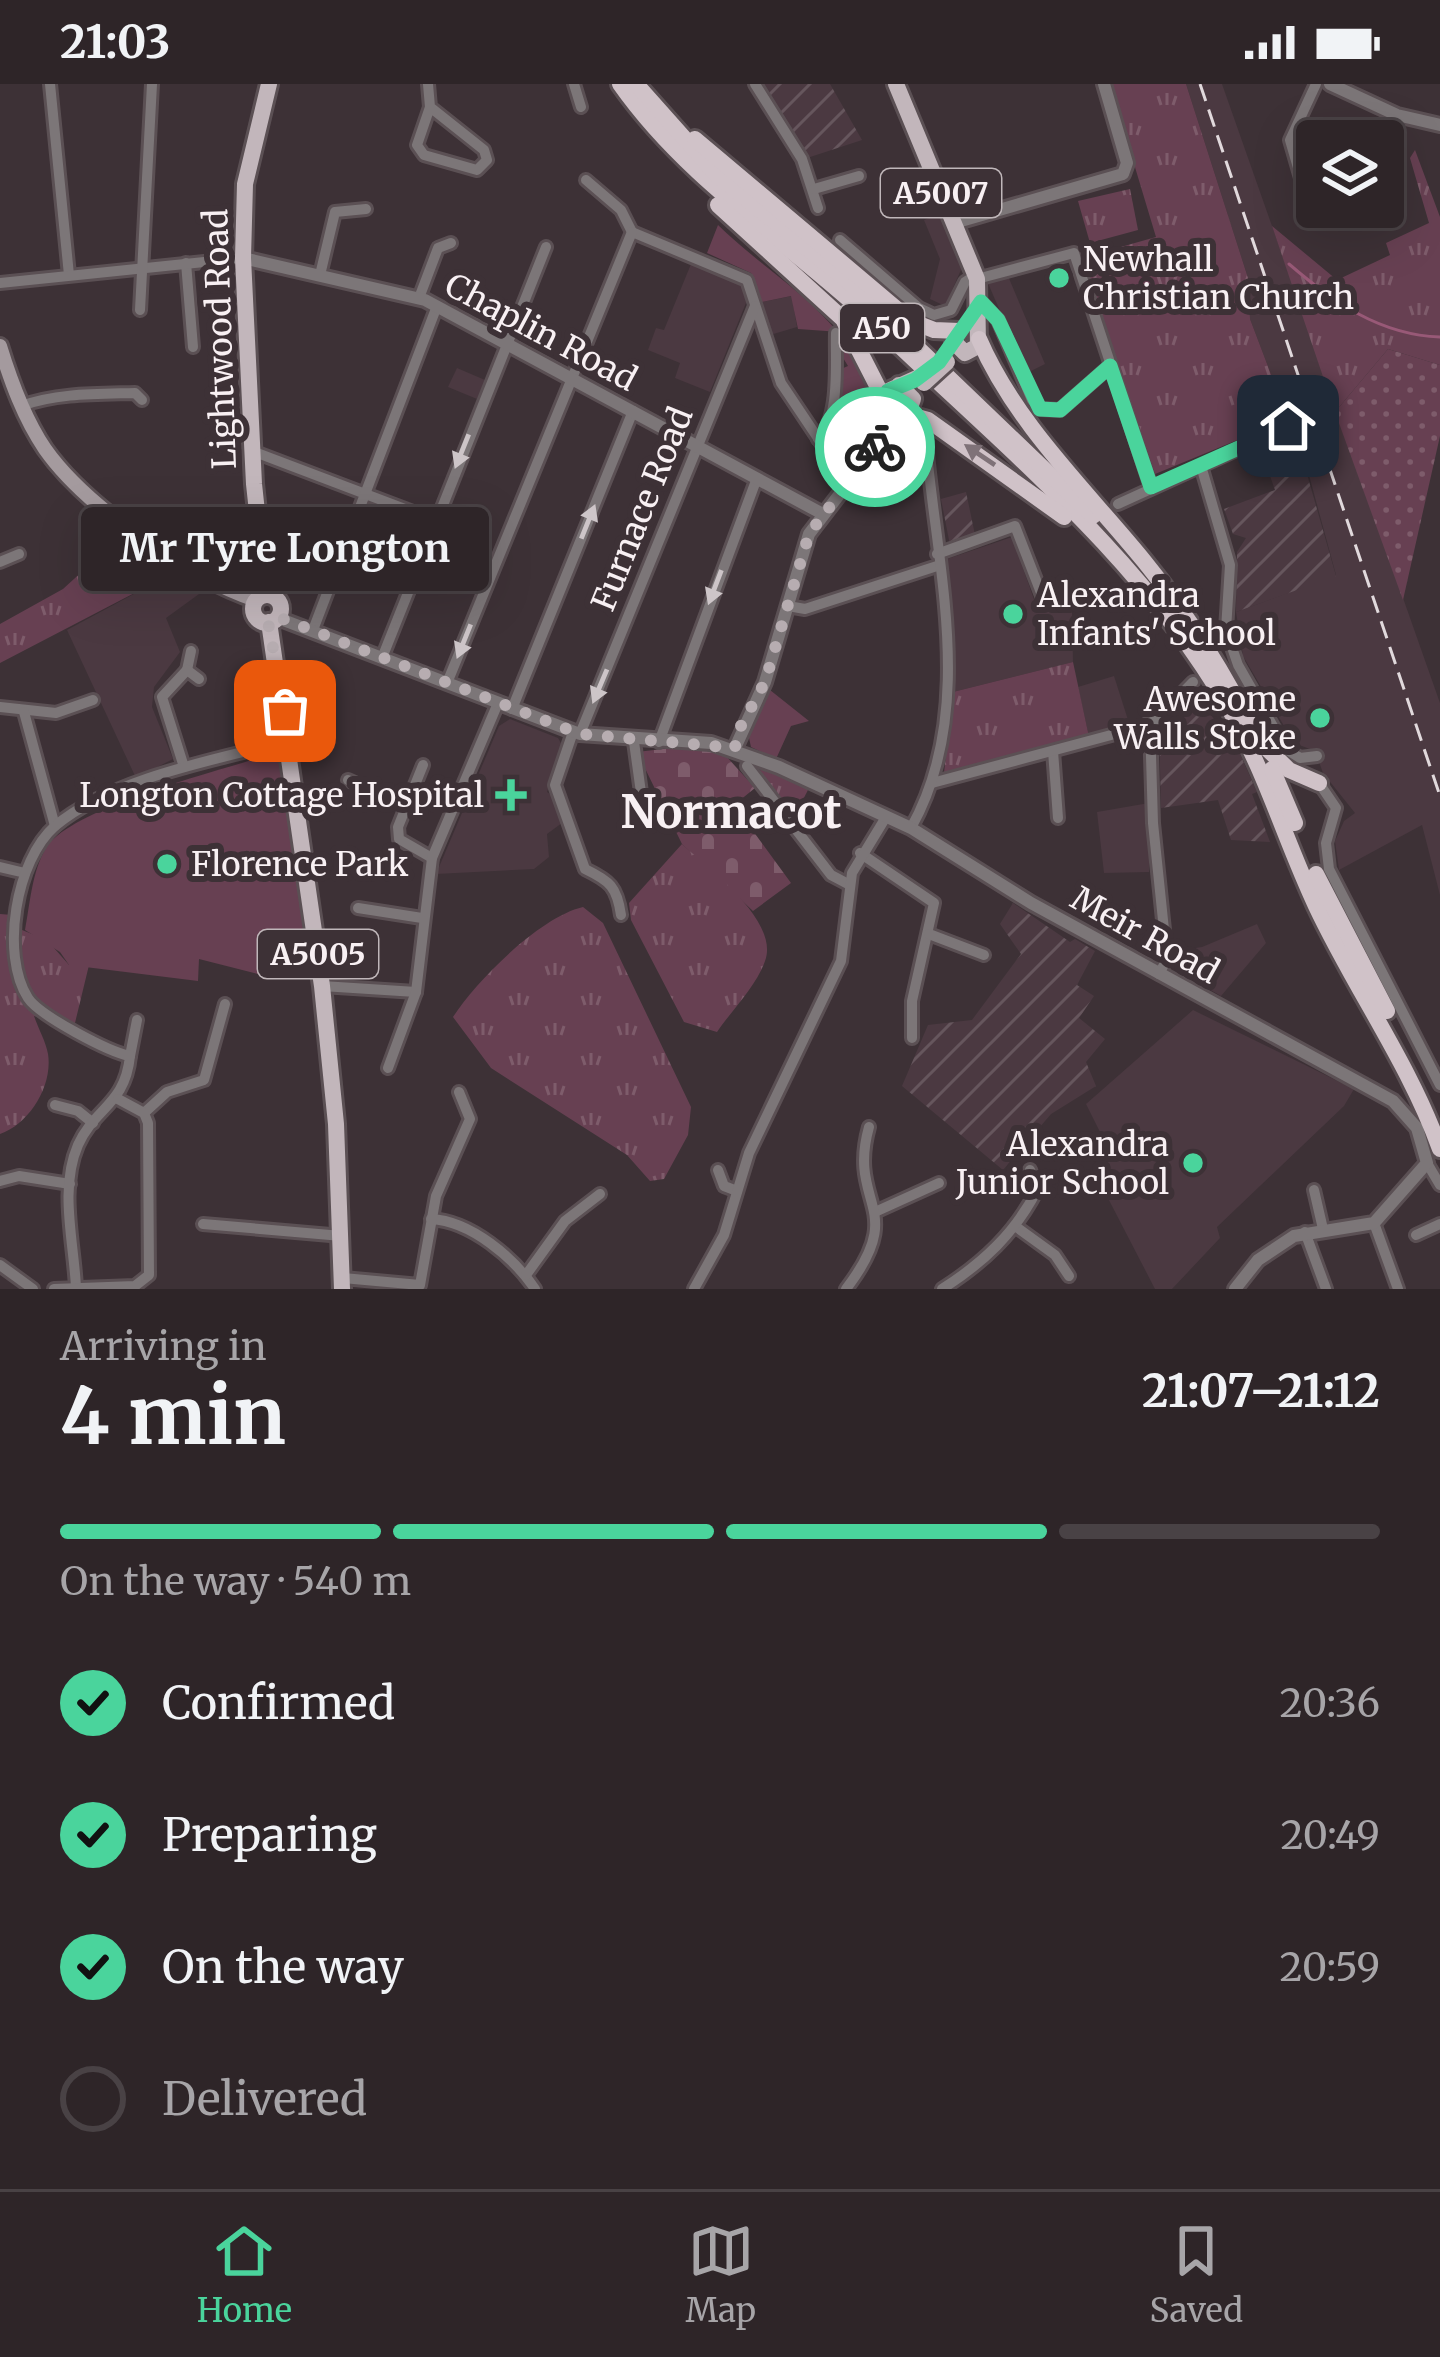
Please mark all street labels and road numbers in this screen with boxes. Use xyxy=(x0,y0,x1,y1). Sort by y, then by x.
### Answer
road number: A5007 xyxy=(881,169,1001,217)
street label: Lightwood Road xyxy=(195,208,245,470)
street label: Chaplin Road xyxy=(438,264,644,400)
road number: A50 xyxy=(840,304,924,352)
street label: Furnace Road xyxy=(582,401,702,617)
street label: Meir Road xyxy=(1064,878,1226,993)
road number: A5005 xyxy=(258,930,378,978)

